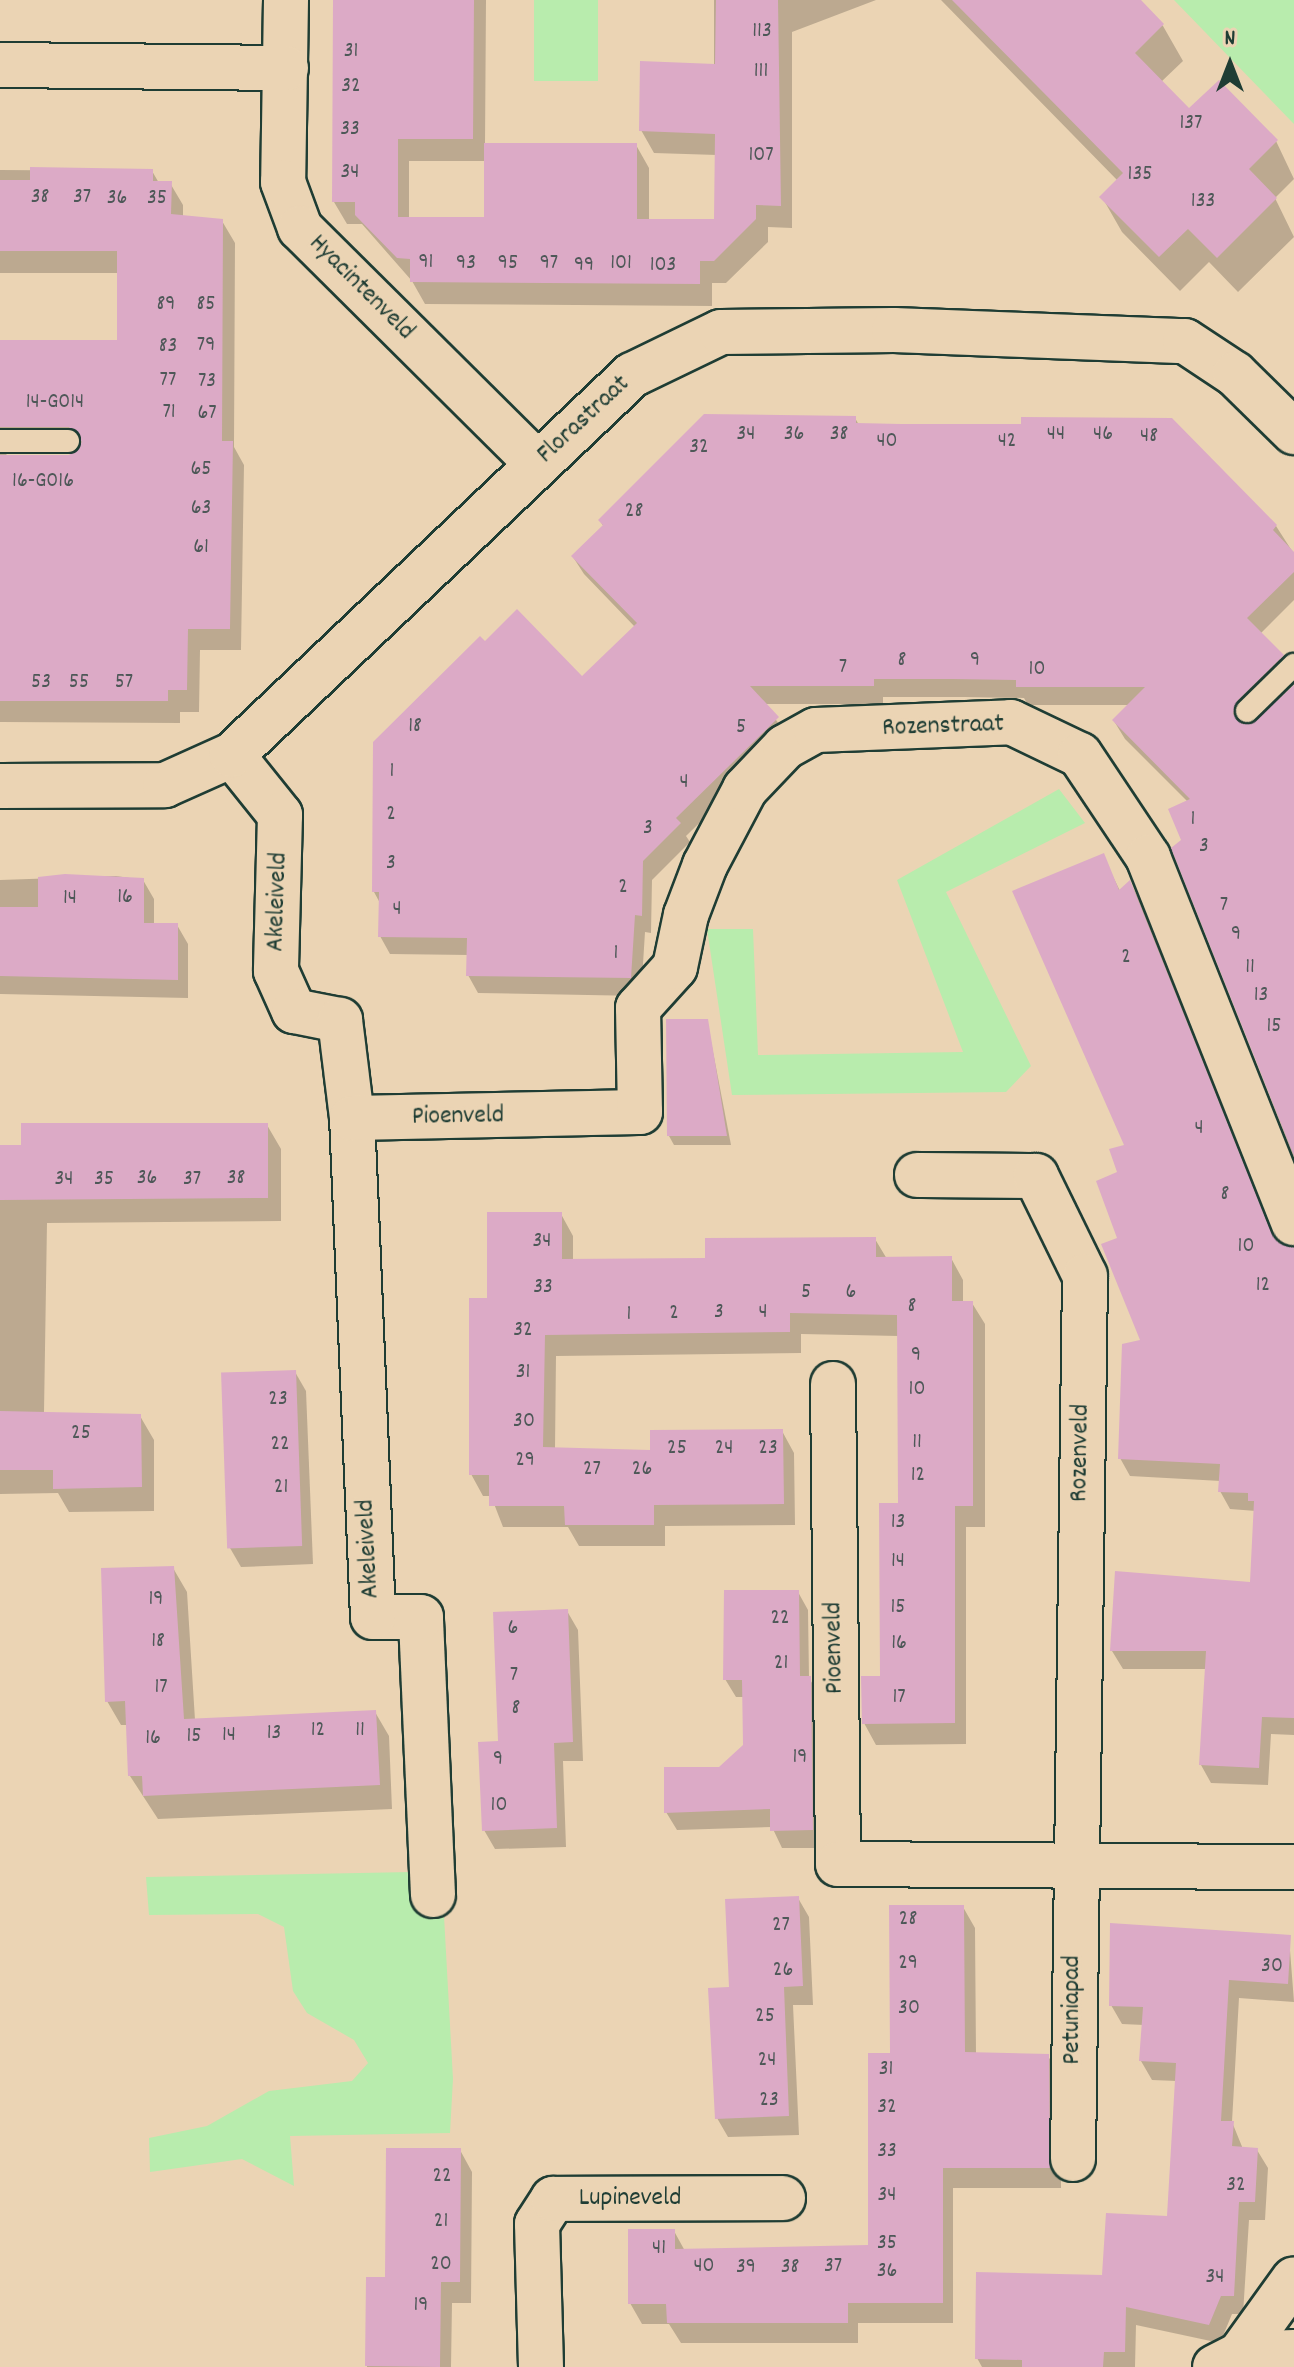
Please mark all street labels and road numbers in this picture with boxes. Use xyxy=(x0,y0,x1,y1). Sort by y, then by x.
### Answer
street label: Hyacintenveld xyxy=(302,229,420,347)
street label: Florastraat xyxy=(531,369,637,471)
street label: Rozenstraat xyxy=(882,709,1004,745)
street label: Akeleiveld xyxy=(261,852,295,952)
street label: Pioenveld xyxy=(412,1101,504,1133)
street label: Rozenveld xyxy=(1065,1404,1097,1502)
street label: Akeleiveld xyxy=(351,1499,387,1599)
street label: Pioenveld xyxy=(819,1602,851,1694)
street label: Petuniapad xyxy=(1057,1955,1089,2065)
street label: Lupineveld xyxy=(579,2183,681,2215)

